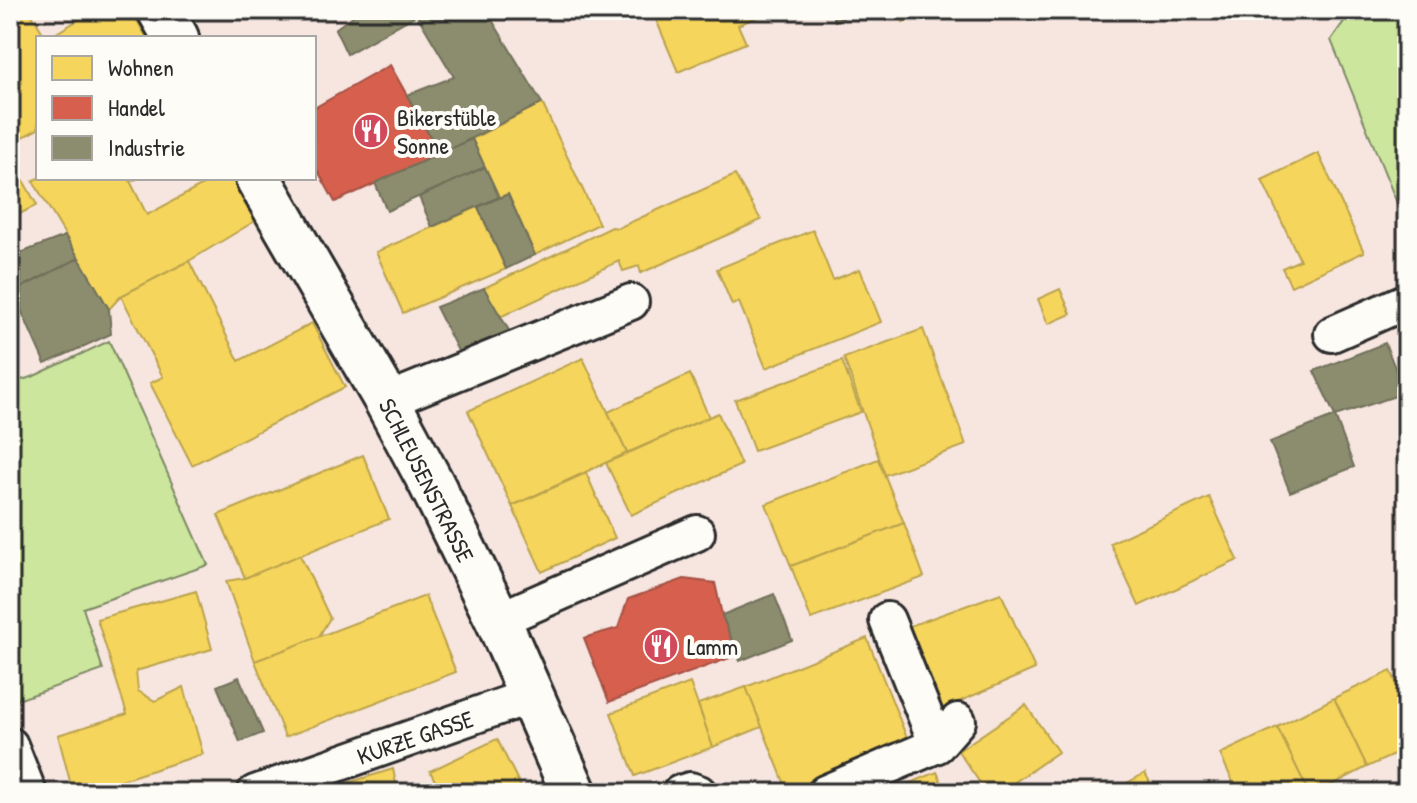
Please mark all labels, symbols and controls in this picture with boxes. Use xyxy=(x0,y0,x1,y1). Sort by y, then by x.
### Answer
legend xyxy=(36,36,316,180)
text: Wohnen xyxy=(108,51,174,83)
text: Handel xyxy=(108,91,165,123)
place label: Bikerstüble Sonne xyxy=(397,101,497,161)
restaurant icon: Bikerstüble Sonne xyxy=(352,112,390,150)
text: Industrie xyxy=(108,131,186,163)
street label: SCHLEUSENSTRASSE xyxy=(372,393,482,568)
restaurant icon: Lamm xyxy=(642,627,680,665)
place label: Lamm xyxy=(687,630,738,662)
street label: KURZE GASSE xyxy=(353,702,478,772)

